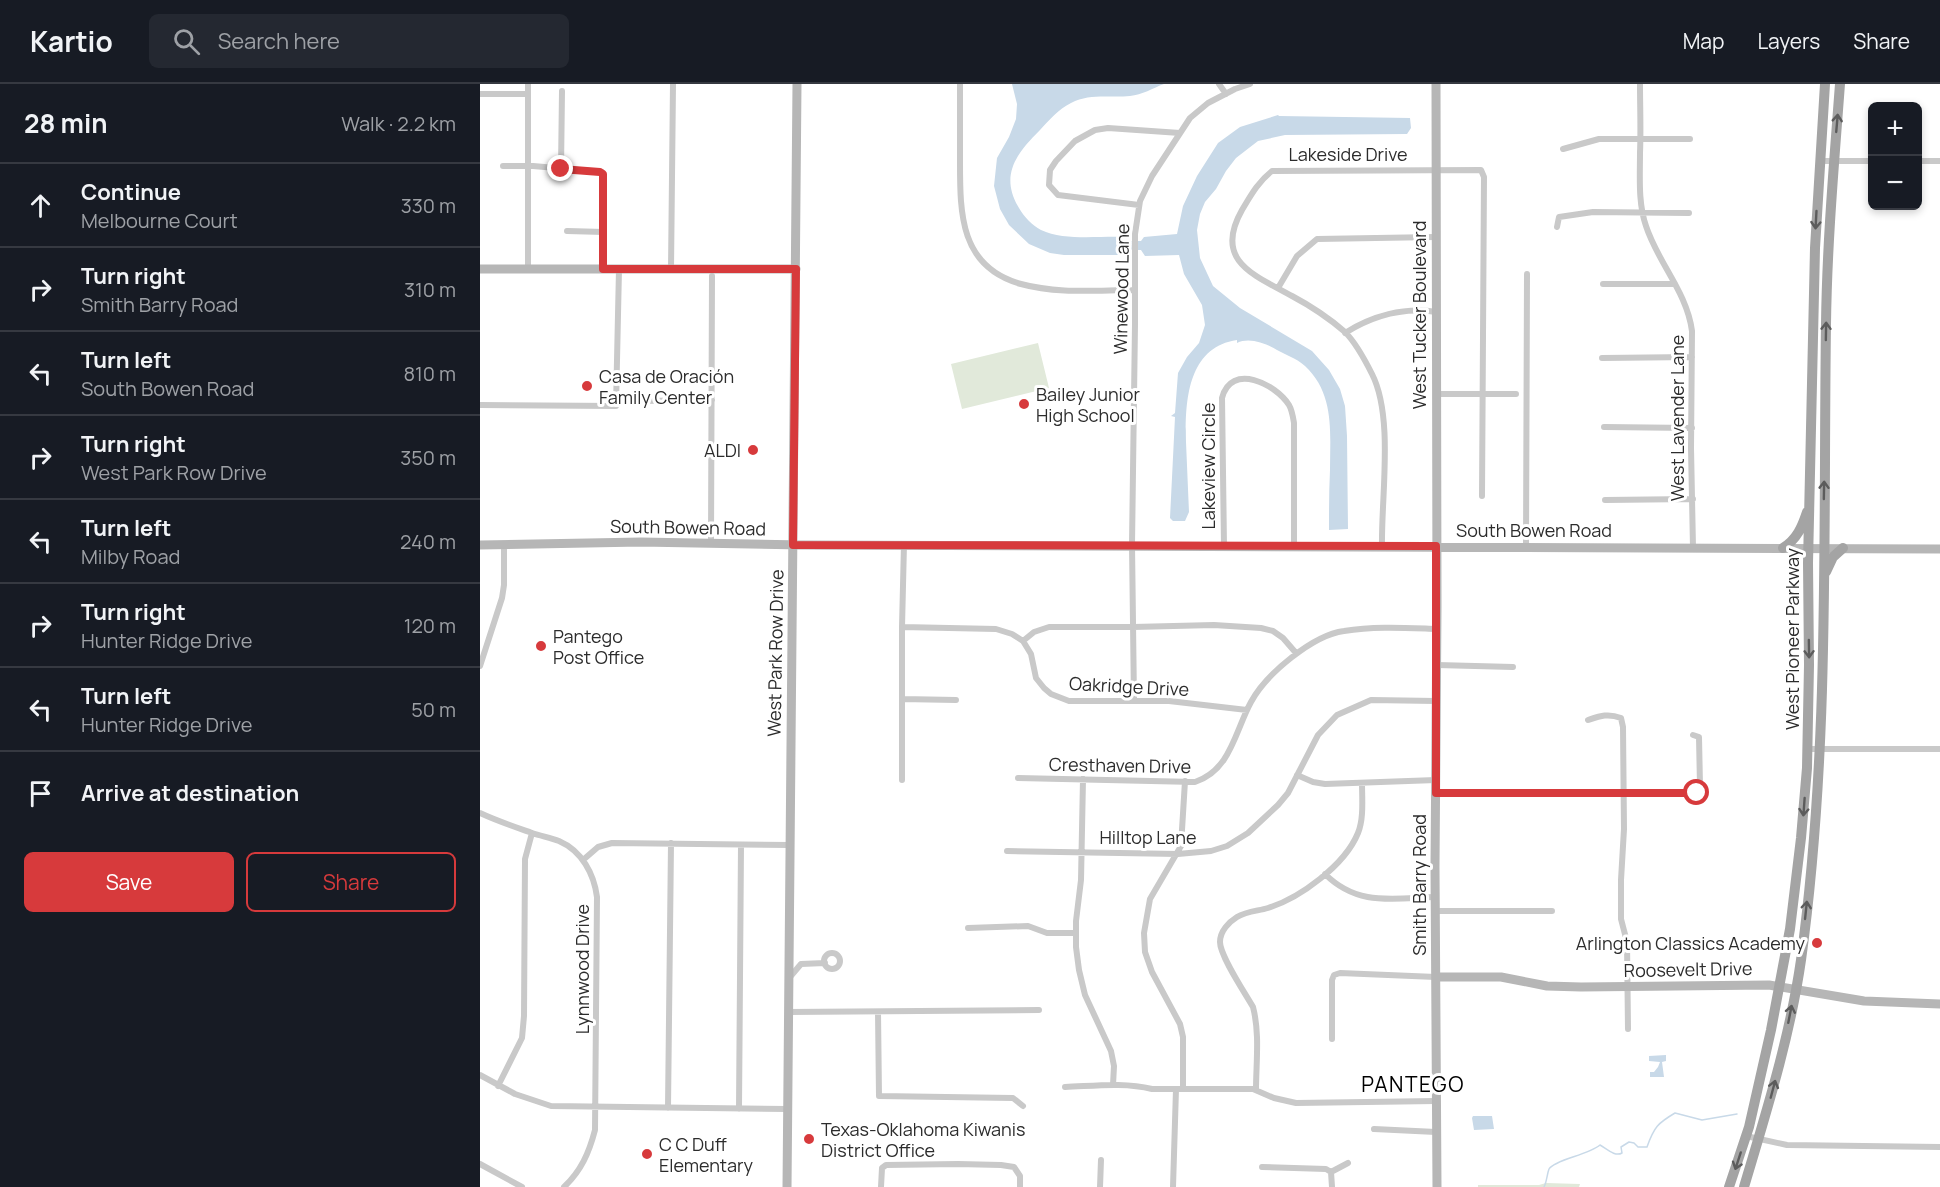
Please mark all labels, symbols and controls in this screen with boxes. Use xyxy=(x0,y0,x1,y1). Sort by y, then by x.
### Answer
search box xyxy=(149,14,569,68)
text: Kartio xyxy=(30,22,113,60)
icon: search xyxy=(170,25,203,58)
text: Search here xyxy=(218,26,340,56)
text: Map xyxy=(1683,27,1724,55)
text: Layers xyxy=(1757,27,1820,55)
text: Share xyxy=(1853,27,1910,55)
map controls xyxy=(1868,102,1922,210)
button: + xyxy=(1868,102,1922,156)
text: 28 min xyxy=(24,105,108,141)
text: Walk · 2.2 km xyxy=(341,110,456,137)
one-way arrow xyxy=(1832,113,1843,133)
street label: Lakeside Drive xyxy=(1289,142,1407,166)
route end xyxy=(547,155,573,181)
button: − xyxy=(1868,156,1922,210)
text: Continue xyxy=(81,177,181,207)
icon: ahead xyxy=(24,189,57,222)
text: 330 m xyxy=(401,192,456,219)
text: Melbourne Court xyxy=(81,207,238,234)
one-way arrow xyxy=(1811,209,1822,229)
street label: West Tucker Boulevard xyxy=(1407,221,1431,409)
street label: Winewood Lane xyxy=(1108,223,1134,355)
text: Turn right xyxy=(81,261,186,291)
icon: right xyxy=(24,273,57,306)
text: 310 m xyxy=(404,276,456,303)
text: Smith Barry Road xyxy=(81,291,238,318)
one-way arrow xyxy=(1820,322,1832,342)
street label: West Lavender Lane xyxy=(1665,335,1689,501)
text: Turn left xyxy=(81,345,171,375)
icon: left xyxy=(24,357,57,390)
text: 810 m xyxy=(403,360,456,387)
place label: Casa de Oración Family Center xyxy=(599,364,734,409)
text: South Bowen Road xyxy=(81,375,254,402)
marker: Casa de Oración Family Center xyxy=(580,379,594,393)
place label: Bailey Junior High School xyxy=(1036,382,1140,427)
marker: Bailey Junior High School xyxy=(1017,397,1031,411)
street label: Lakeview Circle xyxy=(1196,403,1220,529)
text: Turn right xyxy=(81,429,186,459)
place label: ALDI xyxy=(704,438,741,462)
icon: right xyxy=(24,441,57,474)
marker: ALDI xyxy=(746,443,760,457)
text: 350 m xyxy=(400,444,456,471)
text: West Park Row Drive xyxy=(81,459,267,486)
one-way arrow xyxy=(1819,480,1830,500)
text: Turn left xyxy=(81,513,171,543)
street label: South Bowen Road xyxy=(610,514,766,540)
street label: South Bowen Road xyxy=(1456,518,1612,542)
icon: left xyxy=(24,525,57,558)
text: 240 m xyxy=(400,528,456,555)
text: Milby Road xyxy=(81,543,180,570)
street label: West Pioneer Parkway xyxy=(1780,547,1804,730)
street label: West Park Row Drive xyxy=(762,569,788,737)
text: Turn right xyxy=(81,597,186,627)
icon: right xyxy=(24,609,57,642)
text: 120 m xyxy=(404,612,456,639)
place label: Pantego Post Office xyxy=(553,624,644,669)
text: Hunter Ridge Drive xyxy=(81,627,252,654)
one-way arrow xyxy=(1803,638,1815,658)
marker: Pantego Post Office xyxy=(534,639,548,653)
street label: Oakridge Drive xyxy=(1068,671,1190,701)
text: Turn left xyxy=(81,681,171,711)
icon: left xyxy=(24,693,57,726)
text: 50 m xyxy=(411,696,456,723)
text: Hunter Ridge Drive xyxy=(81,711,252,738)
street label: Cresthaven Drive xyxy=(1049,752,1191,778)
icon: arrive xyxy=(24,777,57,810)
text: Arrive at destination xyxy=(81,778,299,808)
route start xyxy=(1683,779,1709,805)
one-way arrow xyxy=(1798,797,1809,817)
street label: Smith Barry Road xyxy=(1407,814,1431,956)
street label: Hilltop Lane xyxy=(1099,825,1197,849)
button: Save xyxy=(24,852,234,912)
button: Share xyxy=(246,852,456,912)
one-way arrow xyxy=(1801,901,1812,921)
street label: Lynnwood Drive xyxy=(570,904,594,1034)
place label: Arlington Classics Academy xyxy=(1576,931,1805,955)
marker: Arlington Classics Academy xyxy=(1810,936,1824,950)
street label: Roosevelt Drive xyxy=(1624,956,1752,982)
one-way arrow xyxy=(1785,1005,1796,1024)
district label: PANTEGO xyxy=(1361,1070,1465,1098)
one-way arrow xyxy=(1768,1080,1779,1099)
place label: Texas-Oklahoma Kiwanis District Office xyxy=(821,1117,1025,1162)
place label: C C Duff Elementary xyxy=(659,1132,753,1177)
marker: Texas-Oklahoma Kiwanis District Office xyxy=(802,1132,816,1146)
marker: C C Duff Elementary xyxy=(640,1147,654,1161)
one-way arrow xyxy=(1732,1151,1743,1170)

